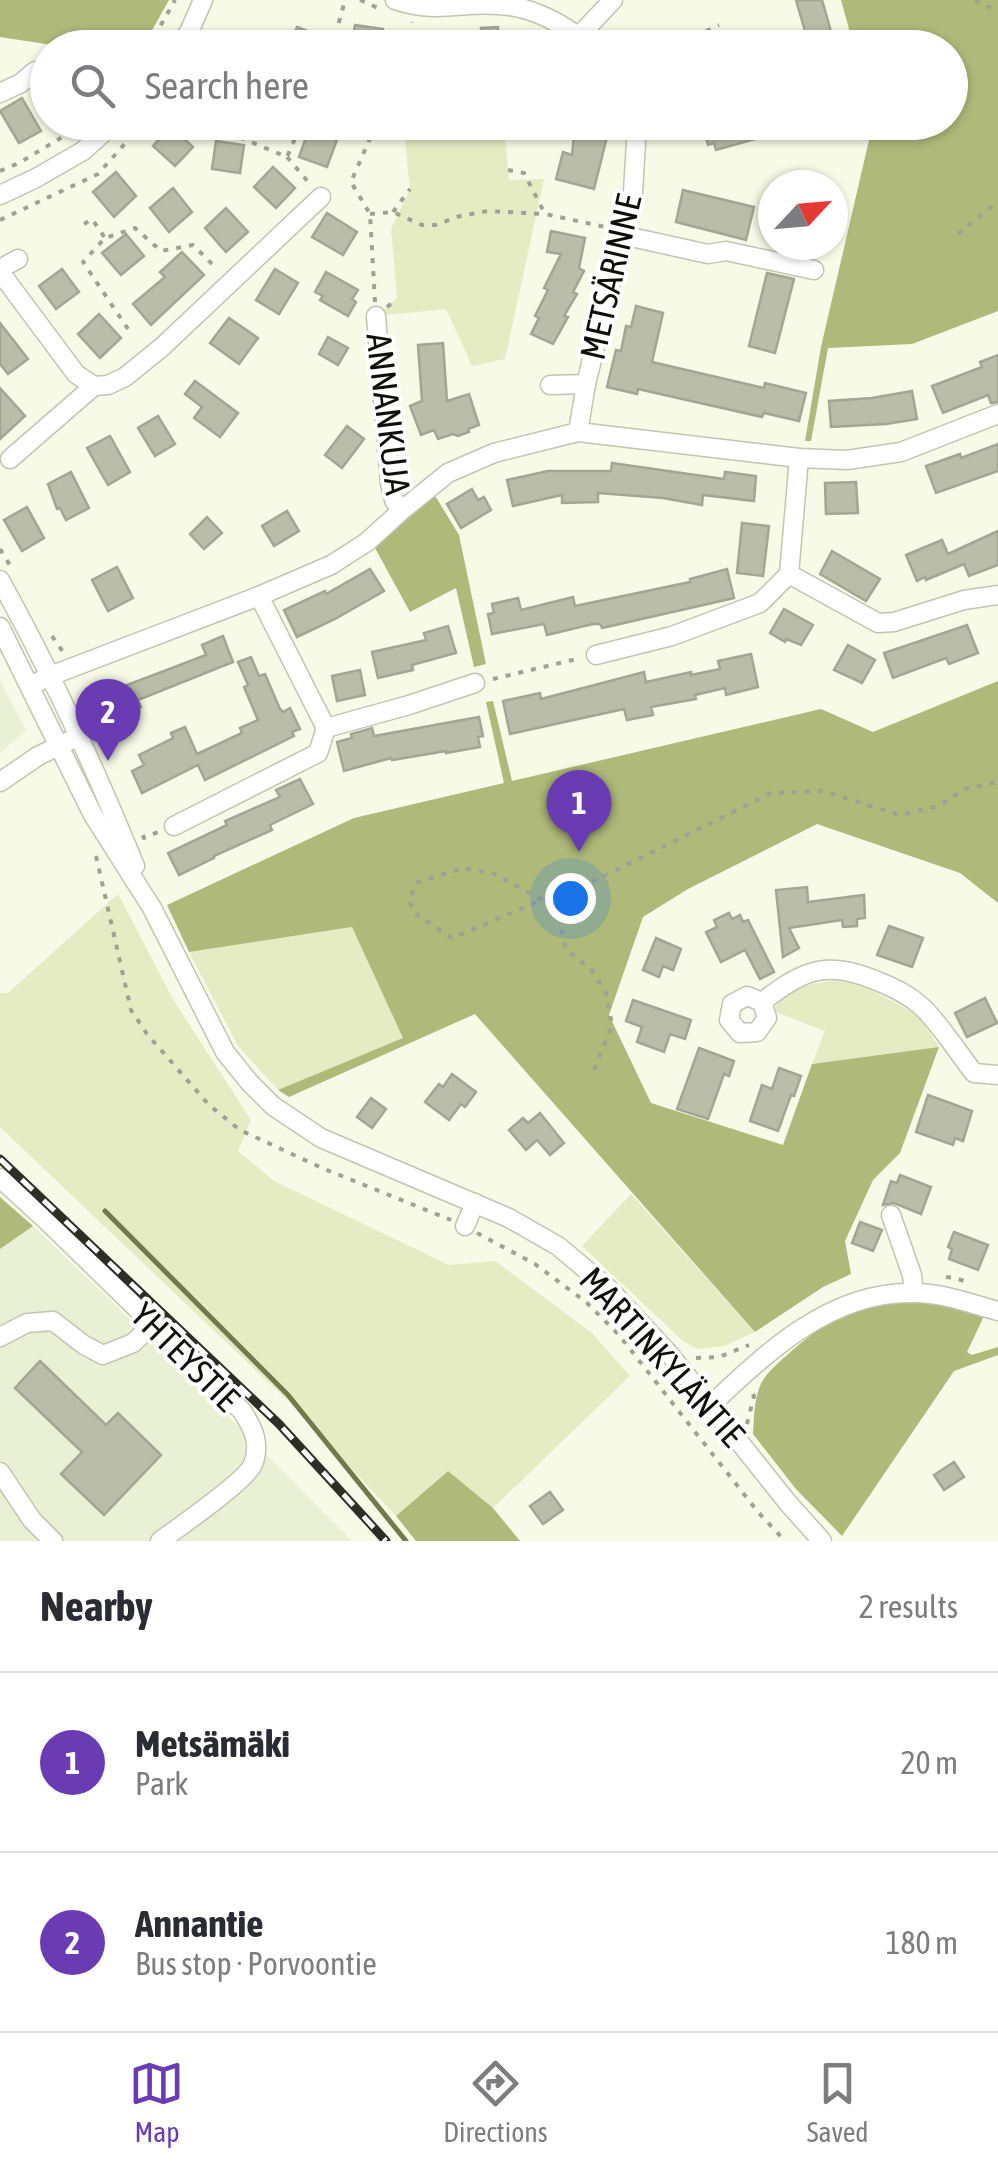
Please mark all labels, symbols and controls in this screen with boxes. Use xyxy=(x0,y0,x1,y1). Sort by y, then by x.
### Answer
search box xyxy=(30,30,968,140)
icon: search xyxy=(65,58,120,113)
text: Search here xyxy=(145,64,309,107)
north arrow xyxy=(758,170,848,260)
street label: METSÄRINNE xyxy=(572,190,648,363)
street label: ANNANKUJA xyxy=(359,331,419,498)
pin: 2 xyxy=(76,678,140,761)
pin: 1 xyxy=(546,770,612,852)
your location xyxy=(545,873,596,924)
street label: MARTINKYLÄNTIE xyxy=(572,1259,753,1454)
street label: YHTEYSTIE xyxy=(124,1294,248,1418)
text: Nearby xyxy=(40,1582,153,1630)
text: 2 results xyxy=(859,1588,958,1625)
text: Metsämäki xyxy=(135,1722,290,1765)
text: 1 xyxy=(65,1744,80,1781)
text: 20 m xyxy=(900,1744,958,1781)
text: Park xyxy=(135,1765,188,1802)
text: Annantie xyxy=(135,1902,264,1945)
text: 2 xyxy=(65,1924,80,1961)
text: 180 m xyxy=(885,1924,958,1961)
text: Bus stop · Porvoontie xyxy=(135,1945,377,1982)
tab: Map xyxy=(129,2056,184,2148)
tab: Directions xyxy=(443,2056,548,2148)
tab: Saved xyxy=(807,2056,869,2148)

